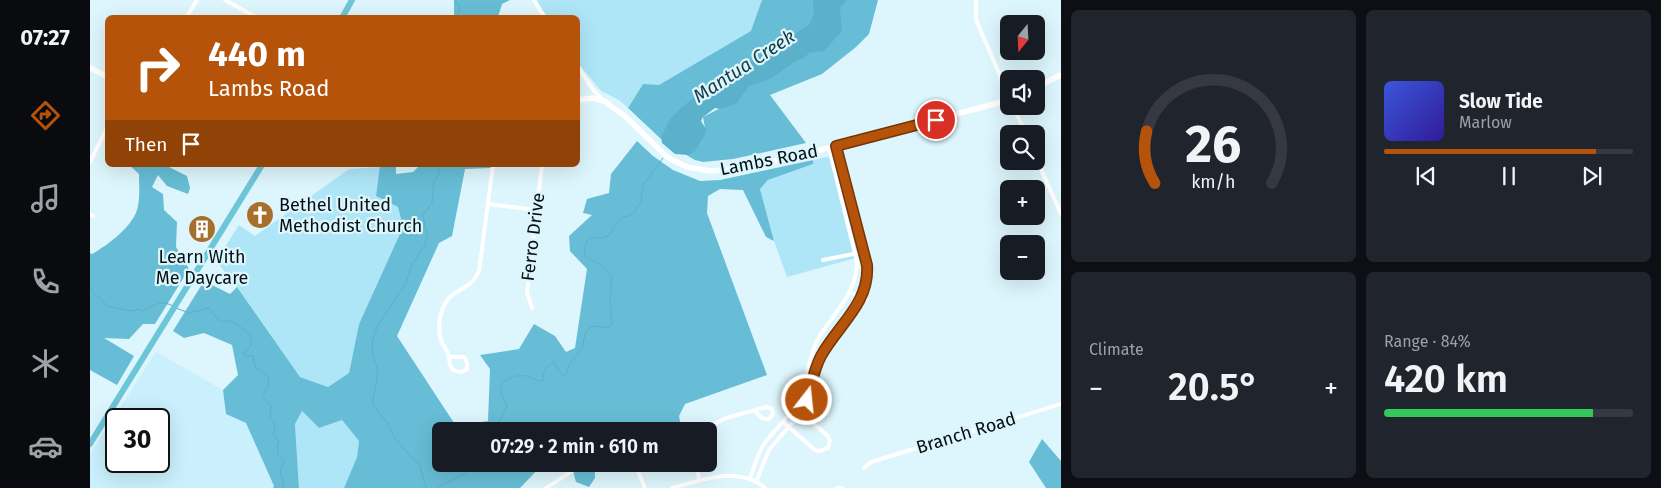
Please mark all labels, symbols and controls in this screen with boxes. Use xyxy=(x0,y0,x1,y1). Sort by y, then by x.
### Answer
north arrow xyxy=(1000,15,1045,60)
map controls xyxy=(1000,15,1045,280)
text: 07:27 xyxy=(20,24,70,51)
water label: Mantua Creek xyxy=(689,25,799,107)
text: 440 m xyxy=(208,33,306,75)
icon: right xyxy=(125,35,190,100)
button: sound xyxy=(1000,70,1045,115)
text: Lambs Road xyxy=(208,75,329,102)
text: Slow Tide xyxy=(1459,90,1543,113)
icon: directions xyxy=(28,98,63,133)
pin xyxy=(915,99,957,141)
icon: arrive xyxy=(922,106,950,134)
text: 26 xyxy=(1185,113,1242,176)
text: Marlow xyxy=(1459,113,1512,132)
button: search xyxy=(1000,125,1045,170)
icon: arrive xyxy=(177,130,205,158)
text: Then xyxy=(125,133,167,156)
street label: Lambs Road xyxy=(718,140,820,180)
icon: previous xyxy=(1412,162,1440,190)
icon: pause xyxy=(1495,162,1523,190)
icon: next xyxy=(1578,162,1606,190)
text: km/h xyxy=(1191,171,1236,193)
button: + xyxy=(1000,180,1045,225)
icon: music xyxy=(28,181,63,216)
street label: Ferro Drive xyxy=(517,192,549,282)
place label: Bethel United Methodist Church xyxy=(279,194,422,237)
church icon: Bethel United Methodist Church xyxy=(245,200,275,230)
building icon: Learn With Me Daycare xyxy=(187,214,217,244)
button: − xyxy=(1000,235,1045,280)
place label: Learn With Me Daycare xyxy=(156,246,248,289)
icon: phone xyxy=(28,264,63,299)
text: Range · 84% xyxy=(1384,332,1471,351)
text: Climate xyxy=(1089,340,1144,359)
icon: climate xyxy=(28,346,63,381)
text: 420 km xyxy=(1384,356,1508,402)
text: 20.5° xyxy=(1168,364,1259,410)
text: − xyxy=(1089,372,1103,405)
text: + xyxy=(1324,372,1338,405)
position arrow xyxy=(780,373,832,425)
street label: Branch Road xyxy=(914,407,1018,459)
speed limit sign: 30 xyxy=(105,408,170,473)
icon: car xyxy=(28,429,63,464)
text: 07:29 · 2 min · 610 m xyxy=(490,435,659,458)

